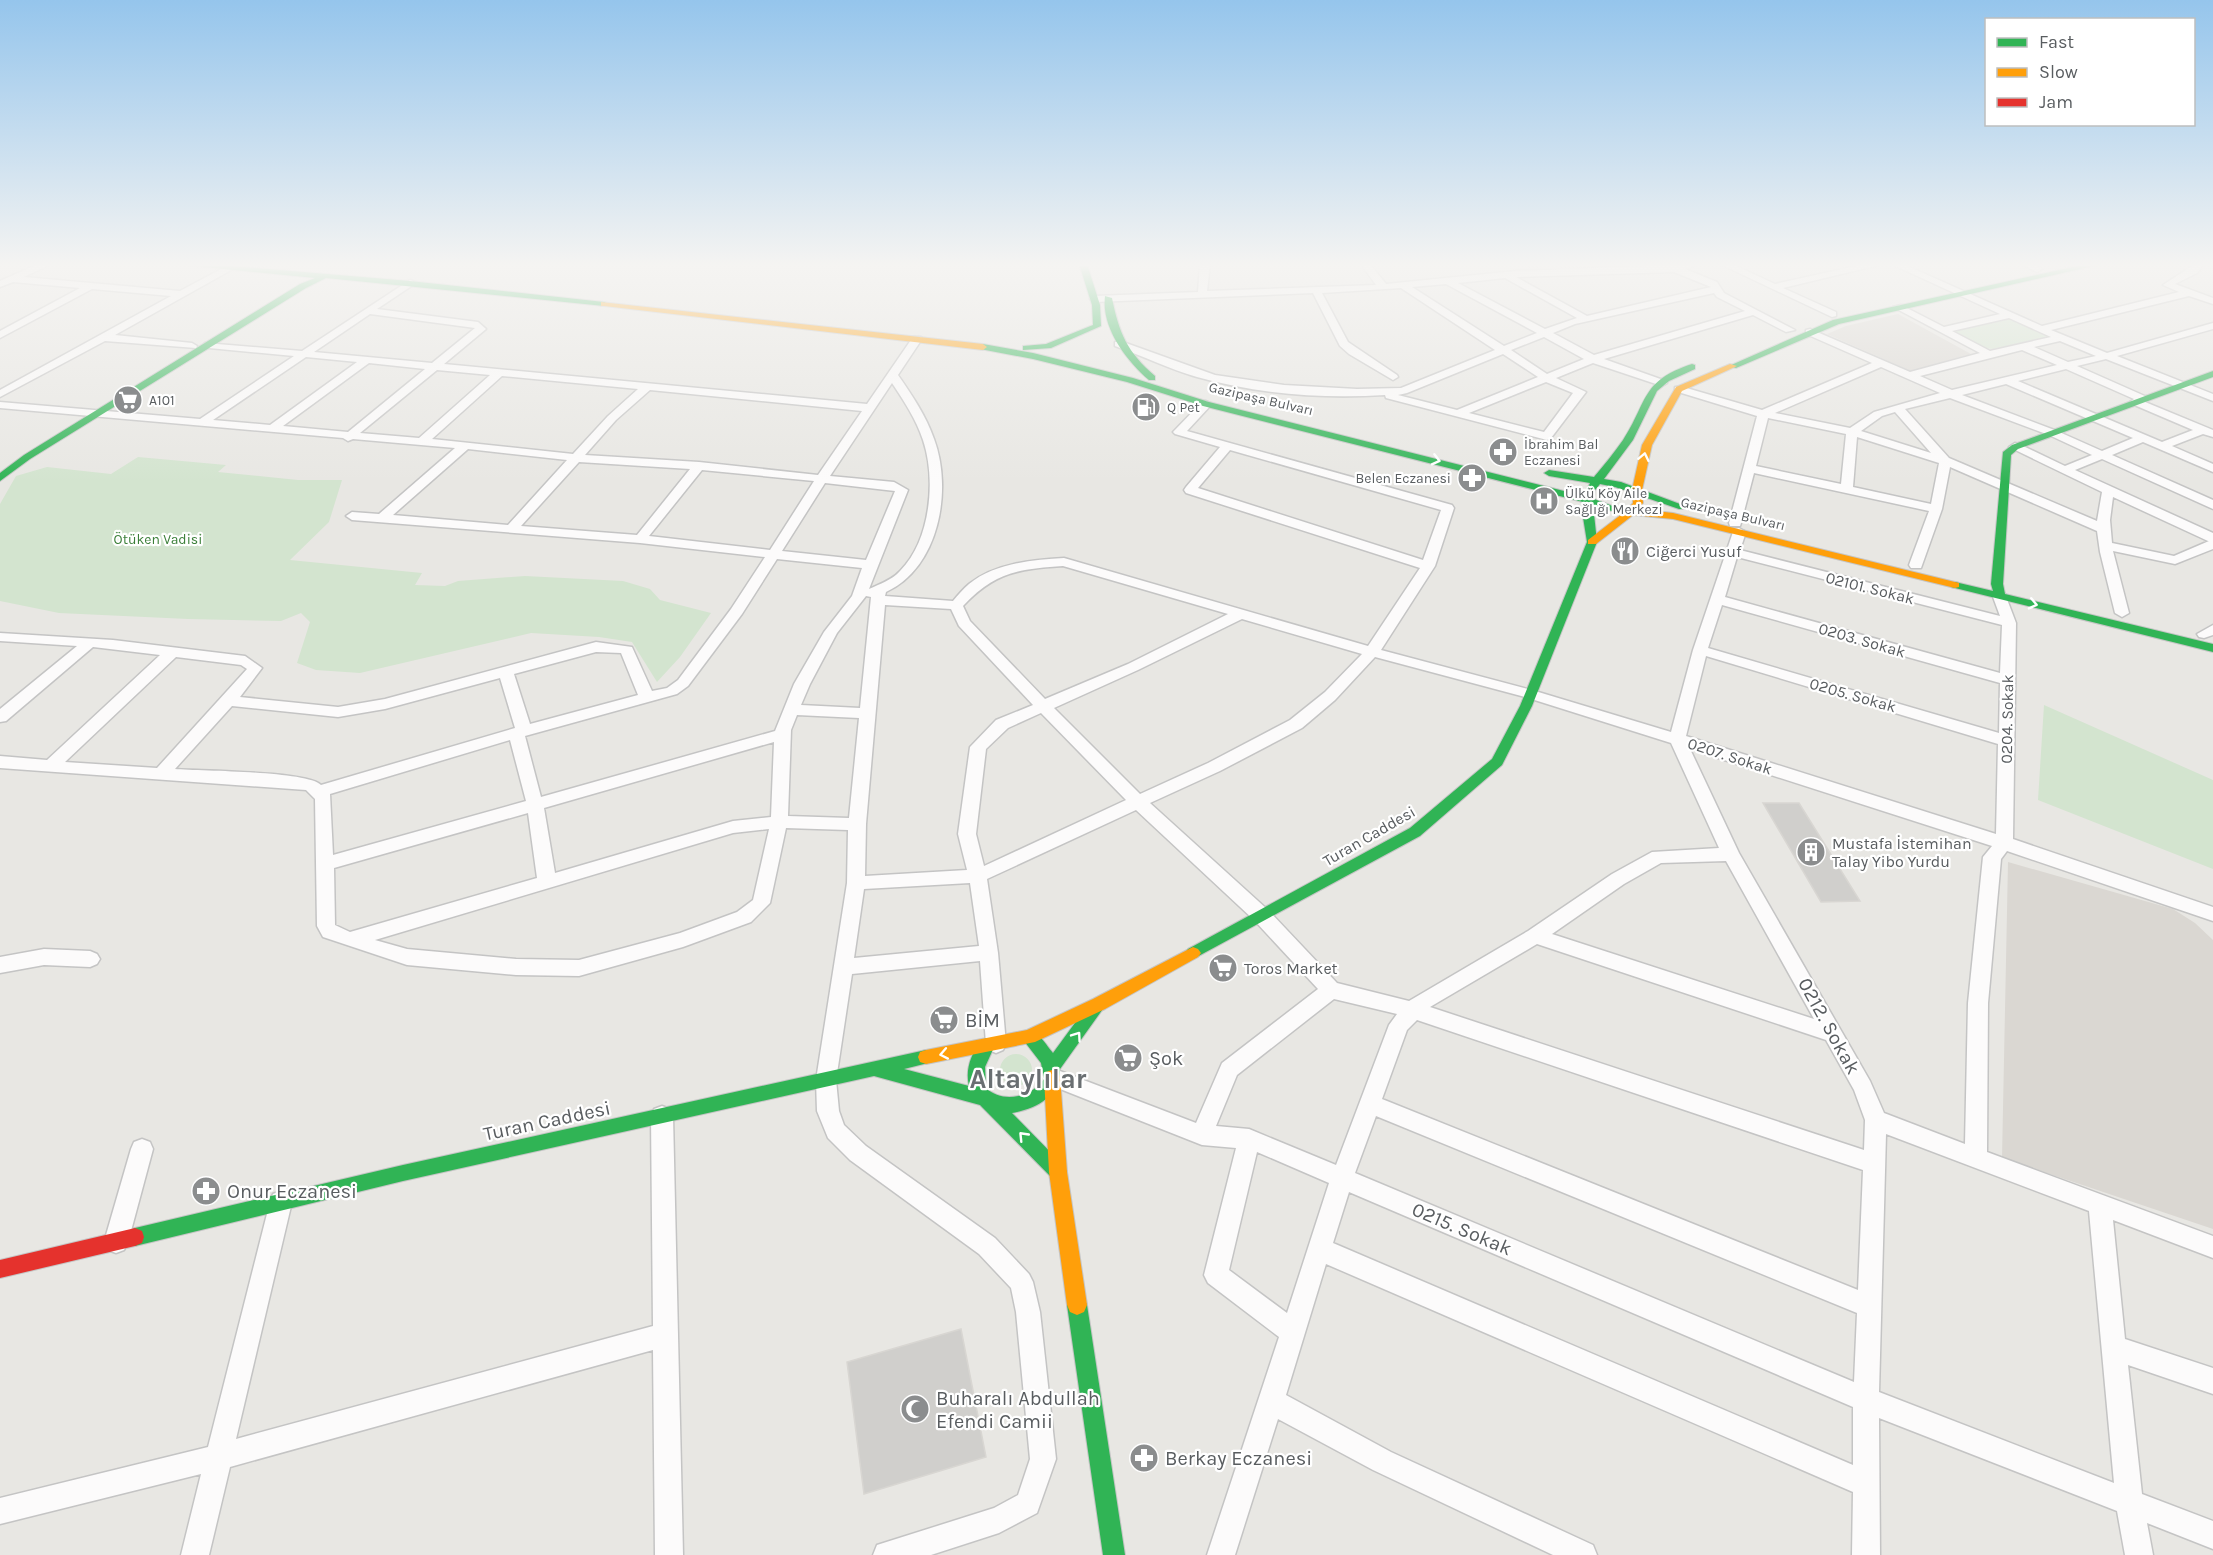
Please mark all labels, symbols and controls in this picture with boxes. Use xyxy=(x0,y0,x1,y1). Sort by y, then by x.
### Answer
legend xyxy=(1985,18,2195,126)
text: Fast xyxy=(2039,31,2074,53)
text: Slow xyxy=(2039,61,2078,83)
text: Jam xyxy=(2039,91,2073,113)
street label: Gazipaşa Bulvarı xyxy=(1207,379,1315,419)
supermarket icon: A101 xyxy=(112,384,144,416)
fuel station icon: Q Pet xyxy=(1130,391,1162,423)
place label: A101 xyxy=(149,392,175,409)
place label: Q Pet xyxy=(1167,399,1200,416)
pharmacy icon: İbrahim Bal Eczanesi xyxy=(1487,436,1519,468)
place label: İbrahim Bal Eczanesi xyxy=(1524,436,1598,469)
one-way arrow xyxy=(1637,452,1650,462)
one-way arrow xyxy=(1430,453,1441,465)
pharmacy icon: Belen Eczanesi xyxy=(1456,462,1488,494)
place label: Belen Eczanesi xyxy=(1356,470,1451,487)
hospital icon: Ülkü Köy Aile Sağlığı Merkezi xyxy=(1528,485,1560,517)
place label: Ülkü Köy Aile Sağlığı Merkezi xyxy=(1565,485,1663,518)
street label: Gazipaşa Bulvarı xyxy=(1679,494,1787,534)
park label: Ötüken Vadisi xyxy=(114,531,202,548)
restaurant icon: Ciğerci Yusuf xyxy=(1609,535,1641,567)
place label: Ciğerci Yusuf xyxy=(1646,542,1742,561)
street label: 02101. Sokak xyxy=(1824,568,1916,608)
one-way arrow xyxy=(2028,597,2038,610)
street label: 0203. Sokak xyxy=(1816,619,1908,661)
street label: 0205. Sokak xyxy=(1808,674,1898,716)
street label: 0204. Sokak xyxy=(1997,674,2017,764)
street label: 0207. Sokak xyxy=(1685,733,1775,779)
street label: Turan Caddesi xyxy=(1319,802,1419,870)
place label: Mustafa İstemihan Talay Yibo Yurdu xyxy=(1832,834,1972,871)
building icon: Mustafa İstemihan Talay Yibo Yurdu xyxy=(1795,836,1827,868)
supermarket icon: Toros Market xyxy=(1207,952,1239,984)
place label: Toros Market xyxy=(1244,959,1338,978)
street label: 0212. Sokak xyxy=(1793,974,1865,1078)
supermarket icon: BİM xyxy=(928,1004,960,1036)
place label: BİM xyxy=(965,1009,1000,1032)
one-way arrow xyxy=(1070,1031,1081,1042)
supermarket icon: Şok xyxy=(1112,1042,1144,1074)
one-way arrow xyxy=(940,1047,950,1060)
place label: Şok xyxy=(1149,1047,1183,1070)
district label: Altaylılar xyxy=(970,1063,1087,1095)
street label: Turan Caddesi xyxy=(481,1096,613,1146)
one-way arrow xyxy=(1020,1133,1031,1144)
pharmacy icon: Onur Eczanesi xyxy=(190,1175,222,1207)
place label: Onur Eczanesi xyxy=(227,1180,357,1203)
street label: 0215. Sokak xyxy=(1409,1198,1515,1260)
place label: Buharalı Abdullah Efendi Camii xyxy=(936,1387,1100,1433)
mosque icon: Buharalı Abdullah Efendi Camii xyxy=(899,1393,931,1425)
pharmacy icon: Berkay Eczanesi xyxy=(1128,1442,1160,1474)
place label: Berkay Eczanesi xyxy=(1165,1447,1312,1470)

